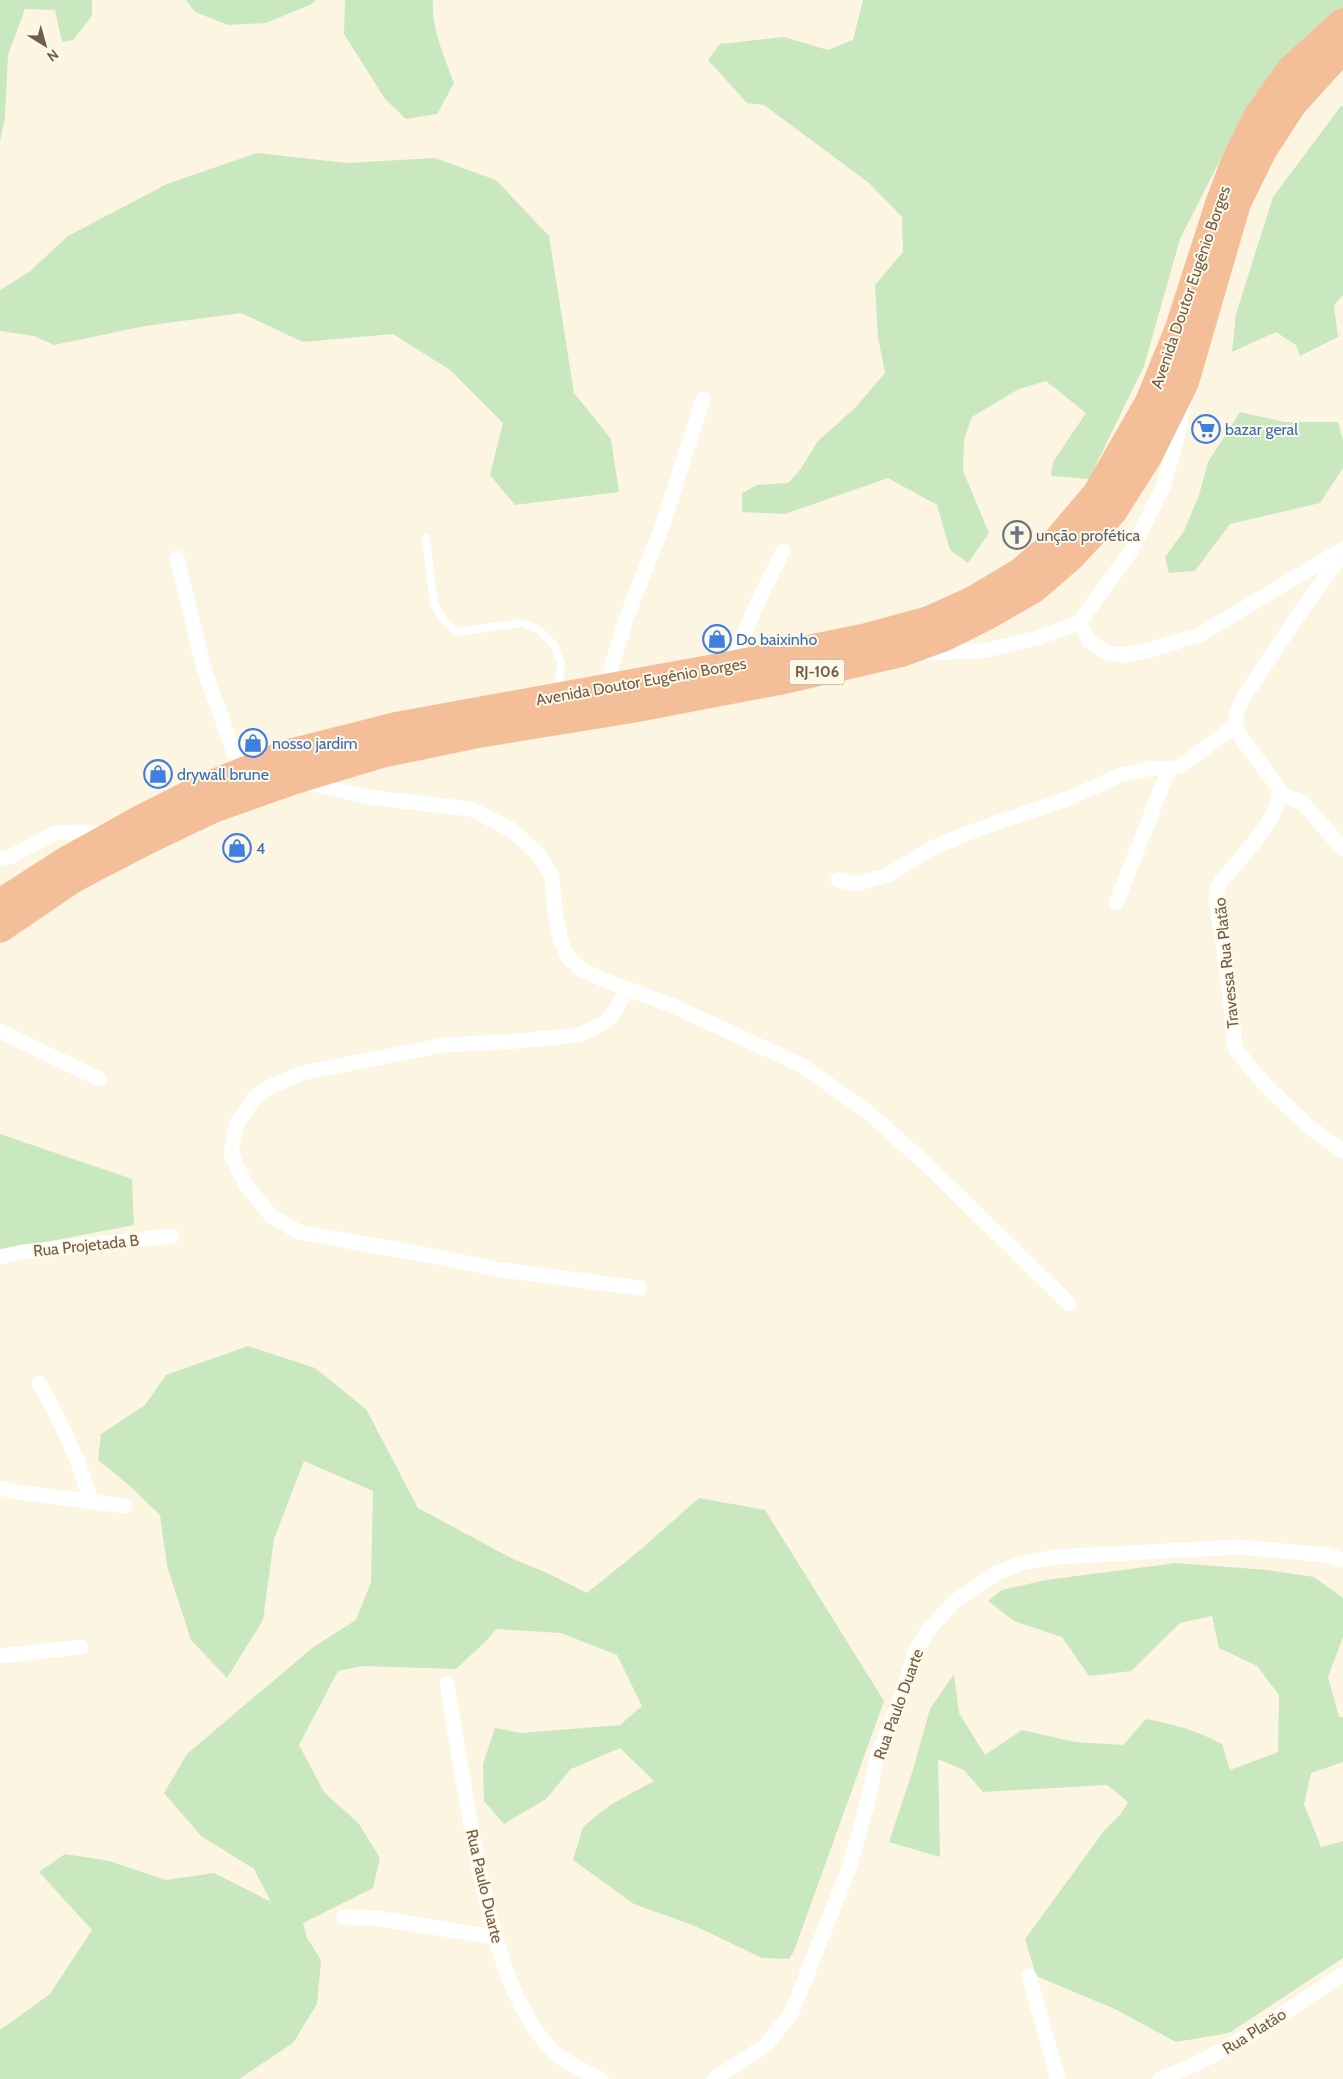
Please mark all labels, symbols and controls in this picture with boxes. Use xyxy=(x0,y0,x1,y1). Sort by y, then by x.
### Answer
north arrow xyxy=(20,20,70,70)
text: N xyxy=(43,45,62,66)
street label: Avenida Doutor Eugênio Borges xyxy=(1147,183,1234,391)
supermarket icon: bazar geral xyxy=(1191,414,1221,444)
place label: bazar geral xyxy=(1225,420,1298,439)
church icon: unção profética xyxy=(1002,520,1032,550)
place label: unção profética xyxy=(1036,526,1141,545)
shop icon: Do baixinho xyxy=(702,624,732,654)
place label: Do baixinho xyxy=(736,630,817,649)
street label: Avenida Doutor Eugênio Borges xyxy=(534,654,748,709)
road number: RJ-106 xyxy=(790,660,844,684)
shop icon: nosso jardim xyxy=(238,728,268,758)
place label: nosso jardim xyxy=(272,734,358,753)
shop icon: drywall brune xyxy=(143,759,173,789)
place label: drywall brune xyxy=(177,765,269,784)
shop icon: 4 xyxy=(222,833,252,863)
place label: 4 xyxy=(256,839,265,858)
street label: Travessa Rua Platão xyxy=(1210,896,1243,1029)
street label: Rua Projetada B xyxy=(32,1230,140,1260)
street label: Rua Paulo Duarte xyxy=(870,1646,927,1762)
street label: Rua Paulo Duarte xyxy=(462,1827,507,1945)
street label: Rua Platão xyxy=(1219,2004,1290,2058)

